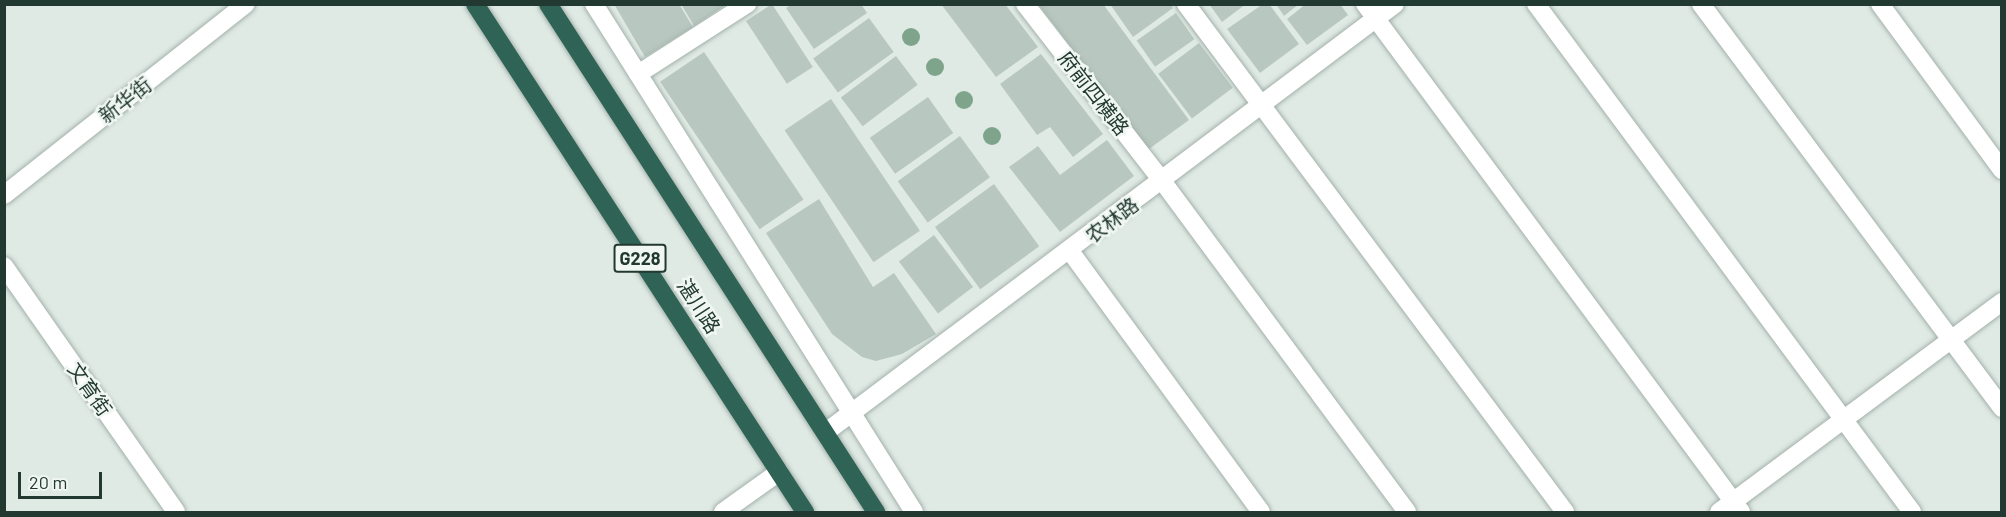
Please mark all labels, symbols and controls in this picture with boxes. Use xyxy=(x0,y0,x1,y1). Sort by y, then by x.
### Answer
street label: 府前四横路 xyxy=(1054,46,1134,140)
street label: 新华街 xyxy=(94,72,156,128)
street label: 农林路 xyxy=(1081,192,1143,248)
road number: G228 xyxy=(613,243,667,273)
street label: 湛川路 xyxy=(673,274,725,338)
street label: 文育街 xyxy=(63,358,117,420)
scale bar xyxy=(21,460,105,498)
text: 20 m xyxy=(29,471,67,493)

